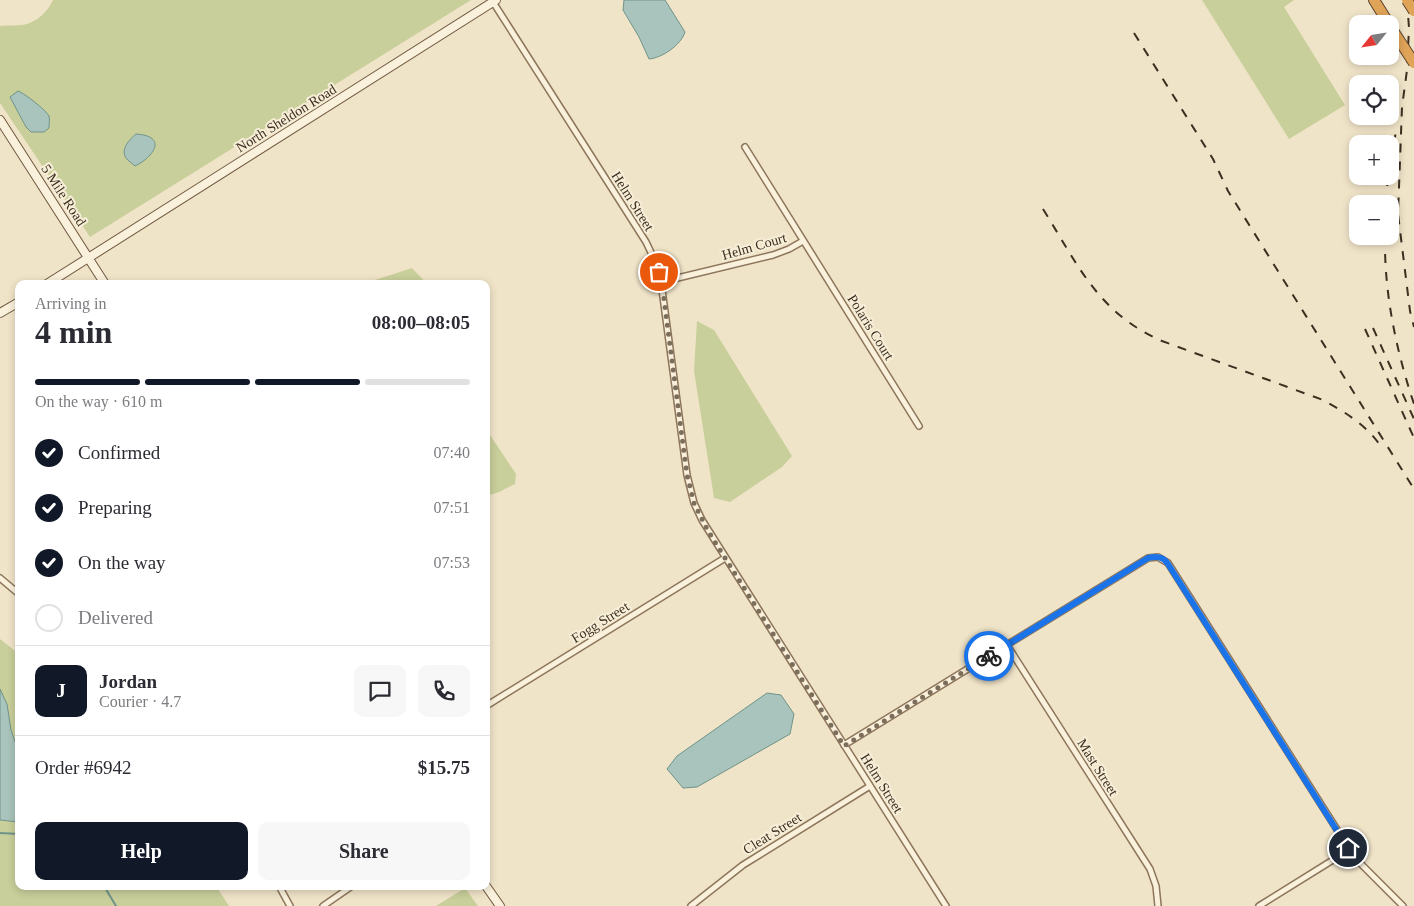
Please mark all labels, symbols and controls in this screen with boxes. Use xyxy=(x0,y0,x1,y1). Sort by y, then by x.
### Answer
north arrow xyxy=(1349,15,1399,65)
map controls xyxy=(1349,15,1399,245)
button: locate xyxy=(1349,75,1399,125)
street label: North Sheldon Road xyxy=(233,82,339,155)
button: + xyxy=(1349,135,1399,185)
street label: 5 Mile Road xyxy=(38,162,89,229)
street label: Helm Street xyxy=(608,169,657,234)
button: − xyxy=(1349,195,1399,245)
street label: Helm Court xyxy=(720,230,788,263)
pin xyxy=(638,251,680,293)
icon: bag xyxy=(645,258,673,286)
street label: Polaris Court xyxy=(845,292,897,363)
text: Arriving in xyxy=(35,295,107,312)
text: 08:00–08:05 xyxy=(372,312,470,333)
text: 4 min xyxy=(35,314,112,350)
text: On the way · 610 m xyxy=(35,393,163,410)
icon: check xyxy=(35,439,63,467)
text: Confirmed xyxy=(78,442,160,463)
text: 07:40 xyxy=(434,444,470,461)
icon: check xyxy=(35,494,63,522)
text: Preparing xyxy=(78,497,152,518)
text: 07:51 xyxy=(434,499,470,516)
icon: check xyxy=(35,549,63,577)
text: On the way xyxy=(78,552,166,573)
text: 07:53 xyxy=(434,554,470,571)
street label: Fogg Street xyxy=(569,599,632,646)
text: Delivered xyxy=(78,607,153,628)
courier xyxy=(964,631,1014,681)
icon: bike xyxy=(975,642,1003,670)
button: chat xyxy=(354,665,406,717)
button: phone xyxy=(418,665,470,717)
text: Jordan xyxy=(99,671,157,692)
text: J xyxy=(56,680,66,701)
text: Courier · 4.7 xyxy=(99,693,181,710)
street label: Mast Street xyxy=(1074,736,1121,799)
street label: Helm Street xyxy=(857,751,906,816)
text: Order #6942 xyxy=(35,757,132,778)
text: $15.75 xyxy=(418,757,470,778)
street label: Cleat Street xyxy=(740,810,804,857)
button: Help xyxy=(35,822,248,880)
button: Share xyxy=(258,822,470,880)
pin xyxy=(1327,827,1369,869)
icon: home xyxy=(1334,834,1362,862)

